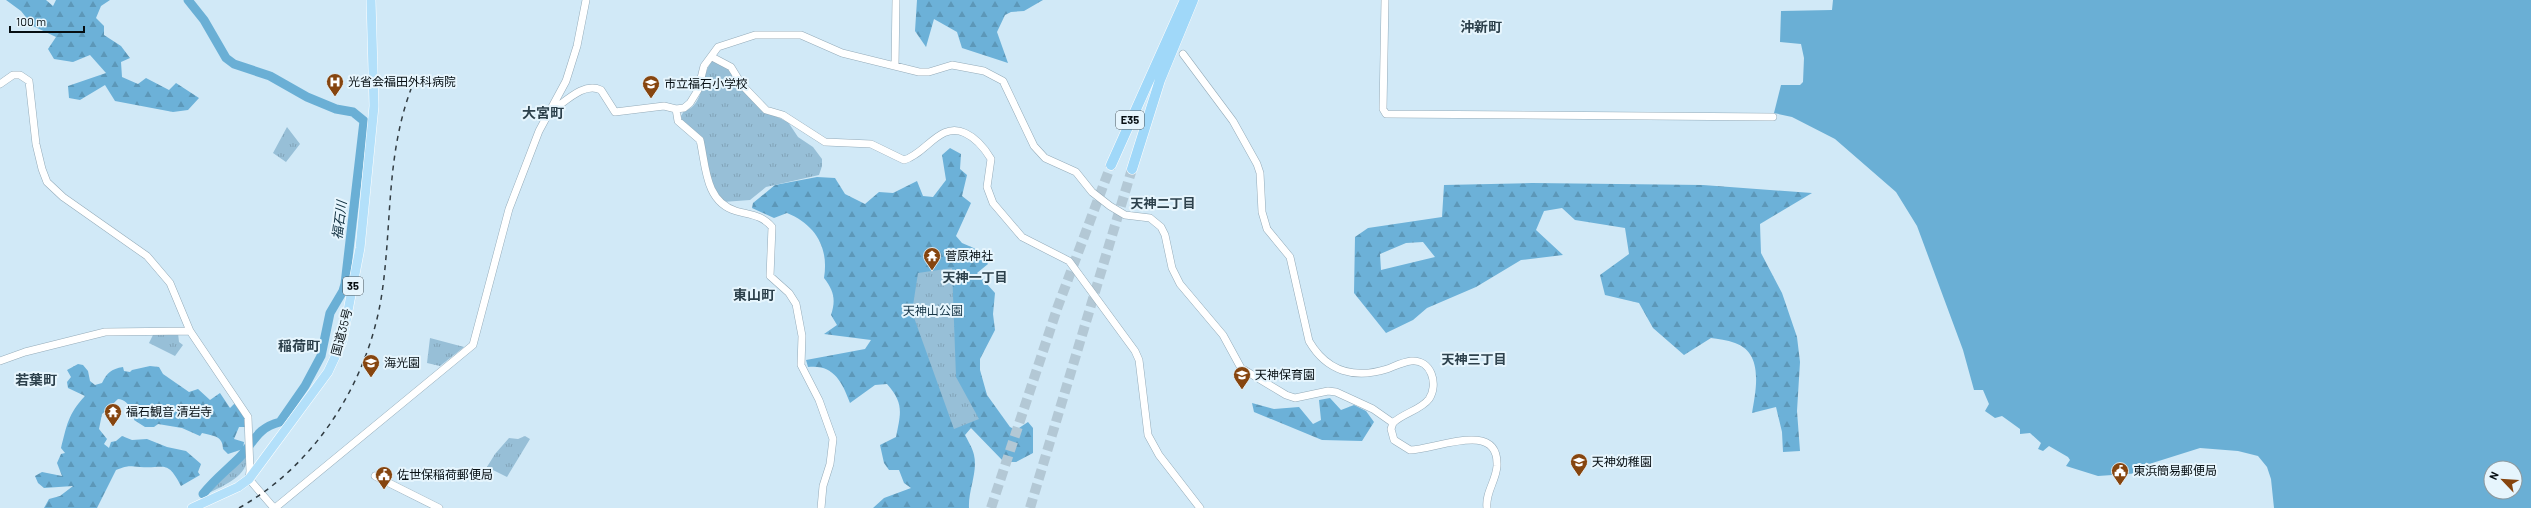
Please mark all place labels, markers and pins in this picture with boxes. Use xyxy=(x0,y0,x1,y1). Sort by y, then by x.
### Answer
hospital icon: 光省会福田外科病院 xyxy=(325,72,345,97)
place label: 光省会福田外科病院 xyxy=(348,74,456,88)
school or university icon: 市立福石小学校 xyxy=(641,74,661,99)
place label: 市立福石小学校 xyxy=(664,76,748,90)
temple icon: 菅原神社 xyxy=(922,246,942,271)
place label: 菅原神社 xyxy=(945,248,993,262)
school or university icon: 海光園 xyxy=(361,353,381,378)
place label: 海光園 xyxy=(384,355,420,369)
school or university icon: 天神保育園 xyxy=(1232,365,1252,390)
place label: 天神保育園 xyxy=(1255,367,1315,381)
temple icon: 福石観音 清岩寺 xyxy=(103,402,123,427)
place label: 福石観音 清岩寺 xyxy=(126,404,212,418)
school or university icon: 天神幼稚園 xyxy=(1569,452,1589,477)
place label: 天神幼稚園 xyxy=(1592,454,1652,468)
public building icon: 東浜簡易郵便局 xyxy=(2110,461,2130,486)
place label: 東浜簡易郵便局 xyxy=(2133,463,2217,477)
public building icon: 佐世保稲荷郵便局 xyxy=(374,465,394,490)
place label: 佐世保稲荷郵便局 xyxy=(397,467,493,481)

